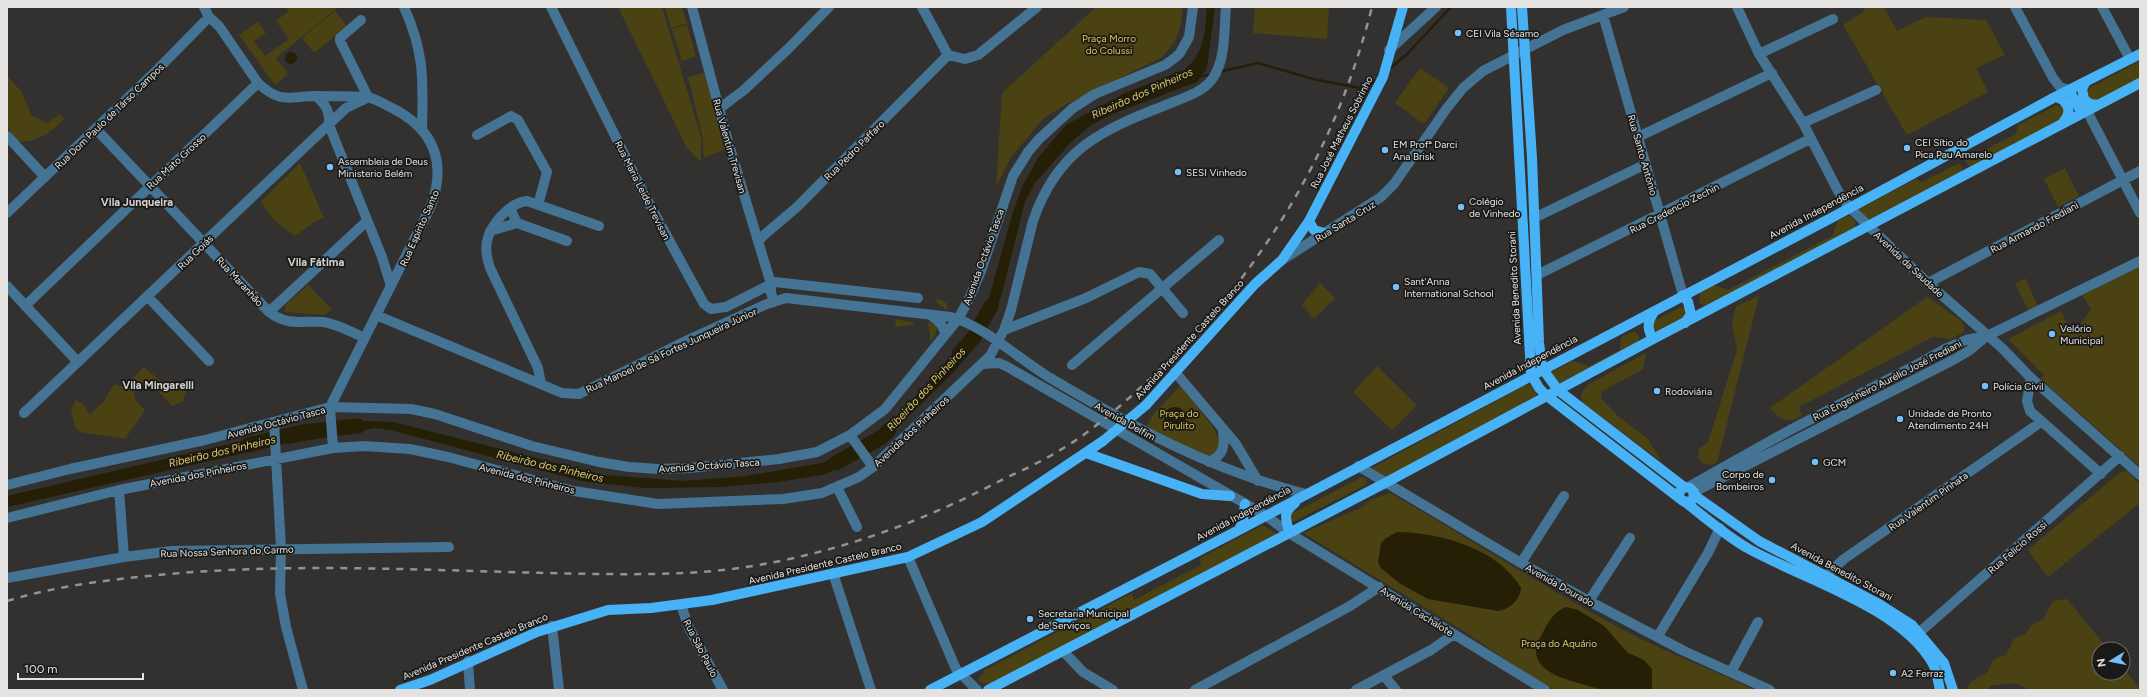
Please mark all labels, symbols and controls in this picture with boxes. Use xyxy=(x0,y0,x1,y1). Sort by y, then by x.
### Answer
place label: CEI Vila Sésamo xyxy=(1466,27,1539,40)
marker: CEI Vila Sésamo xyxy=(1453,28,1463,38)
park label: Praça Morro do Colussi xyxy=(1082,32,1136,57)
street label: Rua Dom Paulo de Társo Campos xyxy=(52,60,167,172)
water label: Ribeirão dos Pinheiros xyxy=(1089,65,1195,122)
street label: Rua José Matheus Sobrinho xyxy=(1307,74,1376,191)
street label: Rua Valentim Trevisan xyxy=(710,97,749,195)
street label: Rua Santo Antônio xyxy=(1625,113,1660,197)
street label: Rua Pedro Paffaro xyxy=(821,117,888,183)
street label: Rua Mato Grosso xyxy=(144,130,209,192)
place label: CEI Sítio do Pica Pau Amarelo xyxy=(1915,136,1992,161)
street label: Rua Maria Leide Trevisan xyxy=(612,138,673,242)
place label: EM Profª Darci Ana Brisk xyxy=(1393,138,1457,163)
marker: CEI Sítio do Pica Pau Amarelo xyxy=(1902,143,1912,153)
marker: EM Profª Darci Ana Brisk xyxy=(1380,145,1390,155)
place label: Assembleia de Deus Ministerio Belém xyxy=(338,155,428,180)
marker: Assembleia de Deus Ministerio Belém xyxy=(325,162,335,172)
place label: SESI Vinhedo xyxy=(1186,166,1247,179)
marker: SESI Vinhedo xyxy=(1173,167,1183,177)
street label: Rua Credencio Zechin xyxy=(1627,180,1722,237)
street label: Avenida Independência xyxy=(1767,181,1866,242)
street label: Rua Espírito Santo xyxy=(397,188,442,268)
place label: Colégio de Vinhedo xyxy=(1469,195,1521,220)
district label: Vila Junqueira xyxy=(101,196,173,209)
street label: Rua Santa Cruz xyxy=(1313,198,1378,245)
street label: Rua Armando Frediani xyxy=(1988,199,2081,256)
marker: Colégio de Vinhedo xyxy=(1456,202,1466,212)
street label: Avenida Octávio Tasca xyxy=(960,207,1007,307)
street label: Avenida da Saudade xyxy=(1871,229,1947,301)
street label: Avenida Benedito Storani xyxy=(1505,231,1524,345)
street label: Rua Goiás xyxy=(175,232,216,273)
street label: Rua Maranhão xyxy=(213,254,266,309)
district label: Vila Fátima xyxy=(288,256,344,269)
place label: Sant'Anna International School xyxy=(1404,275,1494,300)
street label: Avenida Presidente Castelo Branco xyxy=(1132,277,1247,402)
marker: Sant'Anna International School xyxy=(1391,282,1401,292)
street label: Rua Manoel de Sá Fortes Junqueira Júnior xyxy=(584,305,759,396)
place label: Velório Municipal xyxy=(2060,322,2103,347)
marker: Velório Municipal xyxy=(2047,329,2057,339)
street label: Avenida Independência xyxy=(1481,332,1580,393)
street label: Rua Engenheiro Aurélio José Frediani xyxy=(1810,337,1964,424)
water label: Ribeirão dos Pinheiros xyxy=(884,345,969,434)
district label: Vila Mingarelli xyxy=(122,379,194,392)
place label: Polícia Civil xyxy=(1993,380,2044,393)
marker: Polícia Civil xyxy=(1980,381,1990,391)
place label: Rodoviária xyxy=(1665,385,1712,398)
marker: Rodoviária xyxy=(1652,386,1662,396)
street label: Avenida dos Pinheiros xyxy=(871,393,952,470)
street label: Avenida Delfim xyxy=(1092,399,1157,444)
street label: Avenida Octávio Tasca xyxy=(225,403,327,442)
park label: Praça do Pirulito xyxy=(1160,407,1199,432)
place label: Unidade de Pronto Atendimento 24H xyxy=(1908,407,1992,432)
marker: Unidade de Pronto Atendimento 24H xyxy=(1895,414,1905,424)
water label: Ribeirão dos Pinheiros xyxy=(167,433,277,470)
water label: Ribeirão dos Pinheiros xyxy=(495,448,605,485)
street label: Avenida Octávio Tasca xyxy=(658,455,760,476)
place label: GCM xyxy=(1823,456,1846,469)
marker: GCM xyxy=(1810,457,1820,467)
street label: Avenida dos Pinheiros xyxy=(149,459,248,490)
street label: Avenida dos Pinheiros xyxy=(478,460,576,497)
place label: Corpo de Bombeiros xyxy=(1716,468,1765,493)
street label: Rua Valentim Pinhata xyxy=(1886,469,1971,534)
marker: Corpo de Bombeiros xyxy=(1767,475,1777,485)
street label: Avenida Independência xyxy=(1194,483,1293,544)
street label: Rua Felício Rossi xyxy=(1985,518,2050,577)
street label: Avenida Presidente Castelo Branco xyxy=(747,539,903,587)
street label: Avenida Benedito Storani xyxy=(1789,539,1895,604)
street label: Rua Nossa Senhora do Carmo xyxy=(160,543,294,560)
street label: Avenida Dourado xyxy=(1523,561,1597,610)
street label: Avenida Cachalote xyxy=(1378,584,1456,640)
place label: Secretaria Municipal de Serviços xyxy=(1038,607,1129,632)
street label: Avenida Presidente Castelo Branco xyxy=(401,610,550,683)
marker: Secretaria Municipal de Serviços xyxy=(1025,614,1035,624)
street label: Rua São Paulo xyxy=(680,617,721,680)
park label: Praça do Aquário xyxy=(1521,637,1597,650)
north arrow xyxy=(2091,641,2131,681)
scale bar xyxy=(18,655,143,681)
text: N xyxy=(2095,657,2109,668)
text: 100 m xyxy=(24,662,58,676)
place label: A2 Ferraz xyxy=(1901,667,1944,680)
marker: A2 Ferraz xyxy=(1888,668,1898,678)

